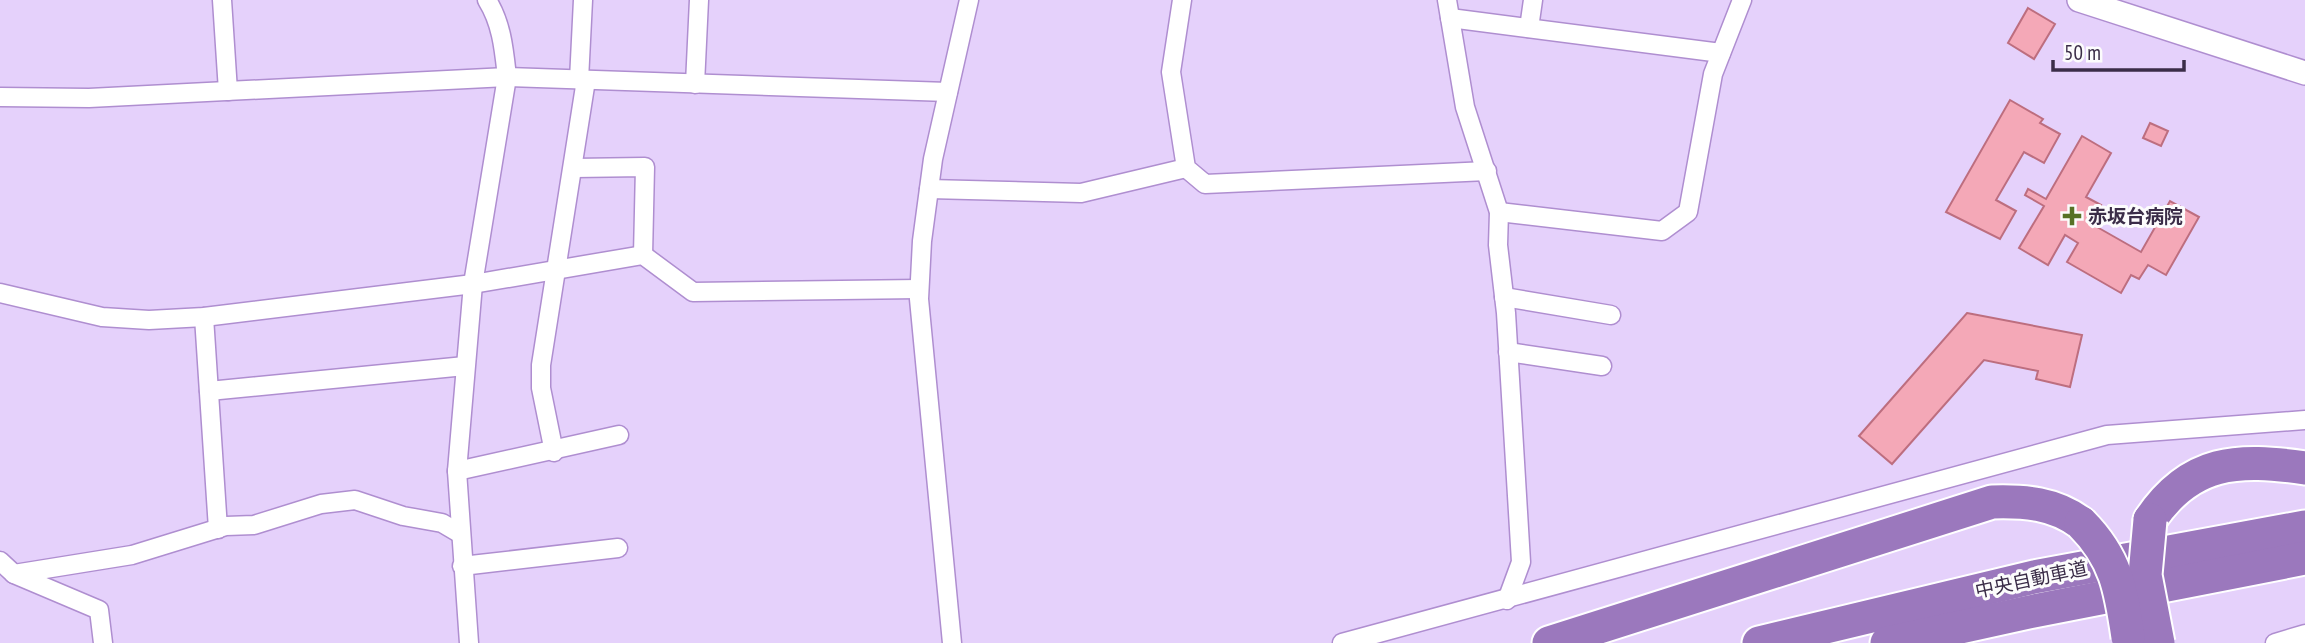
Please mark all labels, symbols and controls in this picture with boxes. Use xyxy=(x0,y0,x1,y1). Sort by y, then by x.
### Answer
scale bar xyxy=(2053,28,2184,72)
text: 50 m xyxy=(2064,39,2101,66)
place label: 赤坂台病院 xyxy=(2088,204,2183,228)
marker: 赤坂台病院 xyxy=(2062,206,2082,226)
street label: 中央自動車道 xyxy=(1973,555,2089,603)

